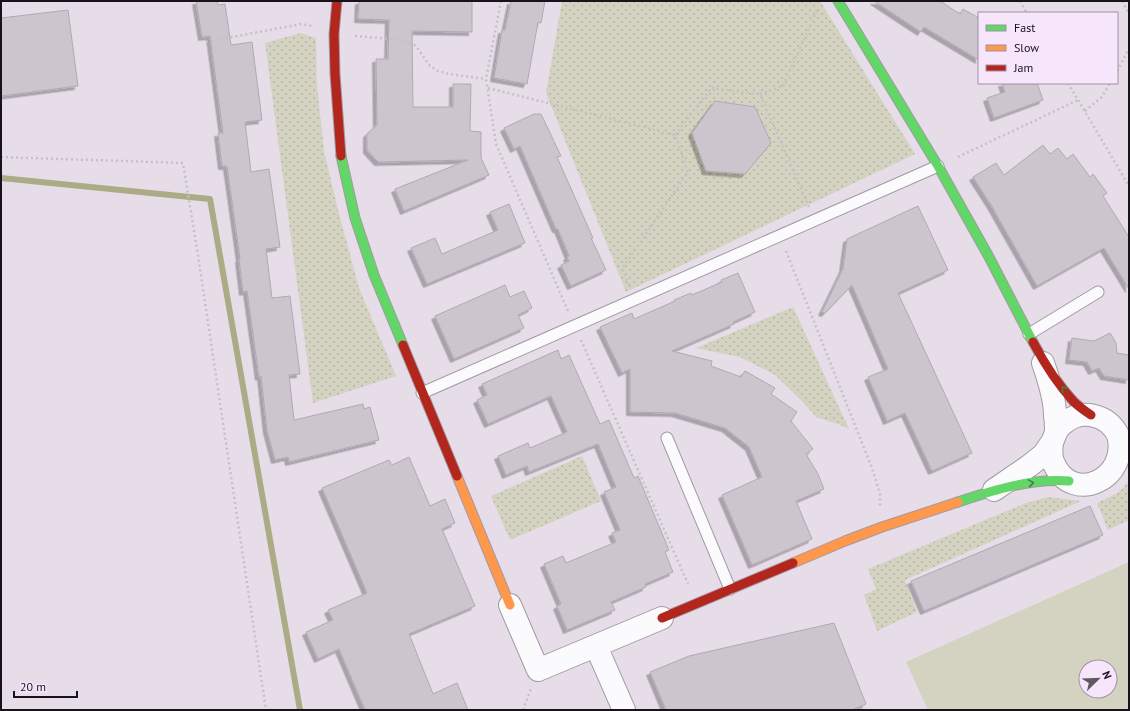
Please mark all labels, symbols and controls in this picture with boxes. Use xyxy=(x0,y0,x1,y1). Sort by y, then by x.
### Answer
legend xyxy=(978,12,1118,84)
text: Fast xyxy=(1014,20,1035,35)
text: Slow xyxy=(1014,40,1039,55)
text: Jam xyxy=(1013,60,1033,75)
one-way arrow xyxy=(1062,387,1069,394)
one-way arrow xyxy=(1028,479,1034,487)
north arrow xyxy=(1078,659,1118,699)
text: N xyxy=(1099,669,1115,681)
scale bar xyxy=(14,673,77,699)
text: 20 m xyxy=(20,679,46,694)

